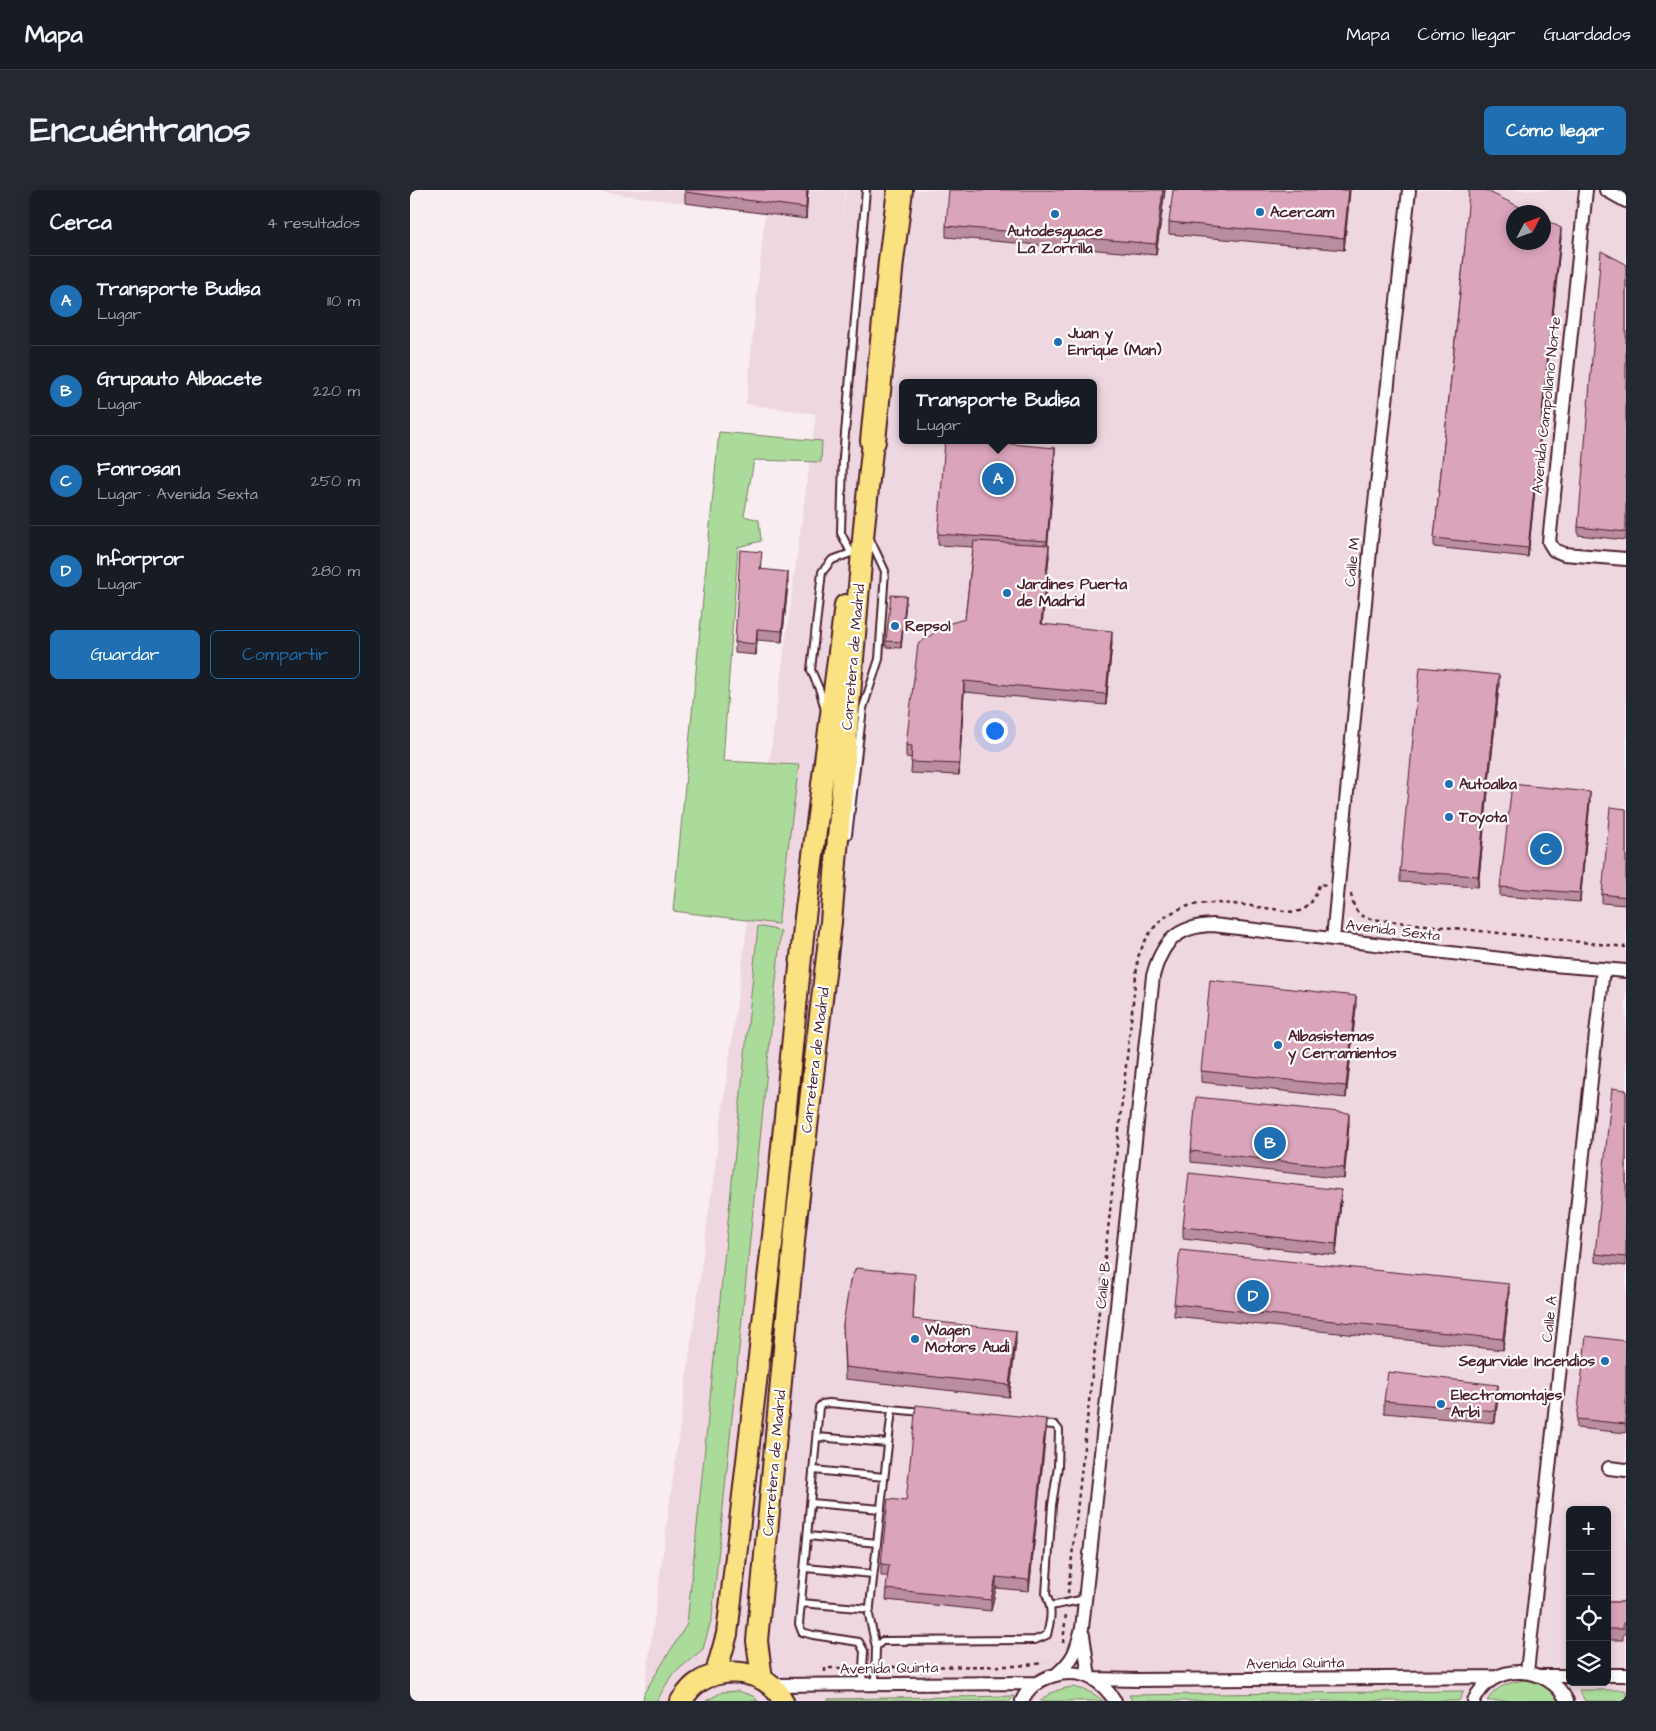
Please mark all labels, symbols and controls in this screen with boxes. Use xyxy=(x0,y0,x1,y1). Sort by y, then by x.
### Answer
text: Mapa xyxy=(25,18,83,52)
text: Mapa xyxy=(1346,22,1390,47)
text: Cómo llegar xyxy=(1418,22,1516,47)
text: Guardados xyxy=(1544,22,1631,47)
text: Encuéntranos xyxy=(30,106,251,155)
button: Cómo llegar xyxy=(1484,106,1626,155)
place label: Acercam xyxy=(1270,202,1335,223)
north arrow xyxy=(1506,205,1551,250)
marker: Acercam xyxy=(1254,206,1266,218)
text: Cerca xyxy=(50,208,112,237)
marker: Autodesguace La Zorrilla xyxy=(1049,208,1061,220)
text: 4 resultados xyxy=(267,212,360,234)
place label: Autodesguace La Zorrilla xyxy=(1007,221,1103,259)
text: Transporte Budisa xyxy=(97,276,260,303)
text: A xyxy=(61,290,71,312)
text: 110 m xyxy=(327,290,360,312)
text: Lugar xyxy=(97,303,141,325)
street label: Avenida Campollano Norte xyxy=(1527,315,1566,495)
place label: Juan y Enrique (Man) xyxy=(1067,323,1162,361)
marker: Juan y Enrique (Man) xyxy=(1052,336,1064,348)
text: Grupauto Albacete xyxy=(97,366,262,393)
popup xyxy=(899,379,1097,444)
text: B xyxy=(60,380,72,402)
text: 220 m xyxy=(313,380,360,402)
text: Transporte Budisa xyxy=(916,387,1080,414)
text: Lugar xyxy=(97,393,141,415)
text: Lugar xyxy=(916,414,961,436)
text: Fonrosan xyxy=(97,456,180,483)
pin: A xyxy=(982,460,1014,498)
text: C xyxy=(60,470,72,492)
text: 250 m xyxy=(311,470,360,492)
text: Lugar · Avenida Sexta xyxy=(97,483,258,505)
street label: Calle M xyxy=(1339,536,1366,588)
text: Inforpror xyxy=(97,546,184,573)
text: D xyxy=(61,560,71,582)
text: 280 m xyxy=(312,560,360,582)
text: Lugar xyxy=(97,573,141,595)
place label: Jardines Puerta de Madrid xyxy=(1016,574,1128,612)
street label: Carretera de Madrid xyxy=(837,583,870,731)
marker: Jardines Puerta de Madrid xyxy=(1001,587,1013,599)
place label: Repsol xyxy=(905,616,951,637)
marker: Repsol xyxy=(889,620,901,632)
button: Guardar xyxy=(50,630,200,679)
button: Compartir xyxy=(210,630,360,679)
your location xyxy=(982,718,1008,744)
place label: Autoalba xyxy=(1459,774,1517,795)
marker: Autoalba xyxy=(1443,778,1455,790)
place label: Toyota xyxy=(1458,807,1508,829)
marker: Toyota xyxy=(1443,811,1455,823)
pin: C xyxy=(1530,830,1562,868)
street label: Avenida Sexta xyxy=(1344,914,1442,947)
street label: Carretera de Madrid xyxy=(796,986,835,1134)
place label: Albasistemas y Cerramientos xyxy=(1288,1026,1397,1065)
marker: Albasistemas y Cerramientos xyxy=(1272,1039,1284,1051)
pin: B xyxy=(1254,1124,1286,1162)
street label: Calle B xyxy=(1091,1260,1116,1310)
pin: D xyxy=(1237,1277,1269,1315)
street label: Calle A xyxy=(1537,1294,1562,1343)
place label: Wagen Motors Audi xyxy=(924,1320,1010,1358)
marker: Wagen Motors Audi xyxy=(909,1333,921,1345)
place label: Segurviale Incendios xyxy=(1458,1351,1595,1374)
marker: Segurviale Incendios xyxy=(1599,1355,1611,1367)
place label: Electromontajes Arbi xyxy=(1451,1385,1563,1423)
street label: Carretera de Madrid xyxy=(758,1389,791,1537)
marker: Electromontajes Arbi xyxy=(1435,1398,1447,1410)
map controls xyxy=(1566,1506,1611,1686)
button: + xyxy=(1566,1506,1611,1551)
button: − xyxy=(1566,1551,1611,1596)
button: locate xyxy=(1566,1596,1611,1641)
button: layers xyxy=(1566,1641,1611,1686)
street label: Avenida Quinta xyxy=(1246,1652,1345,1675)
street label: Avenida Quinta xyxy=(840,1657,939,1680)

